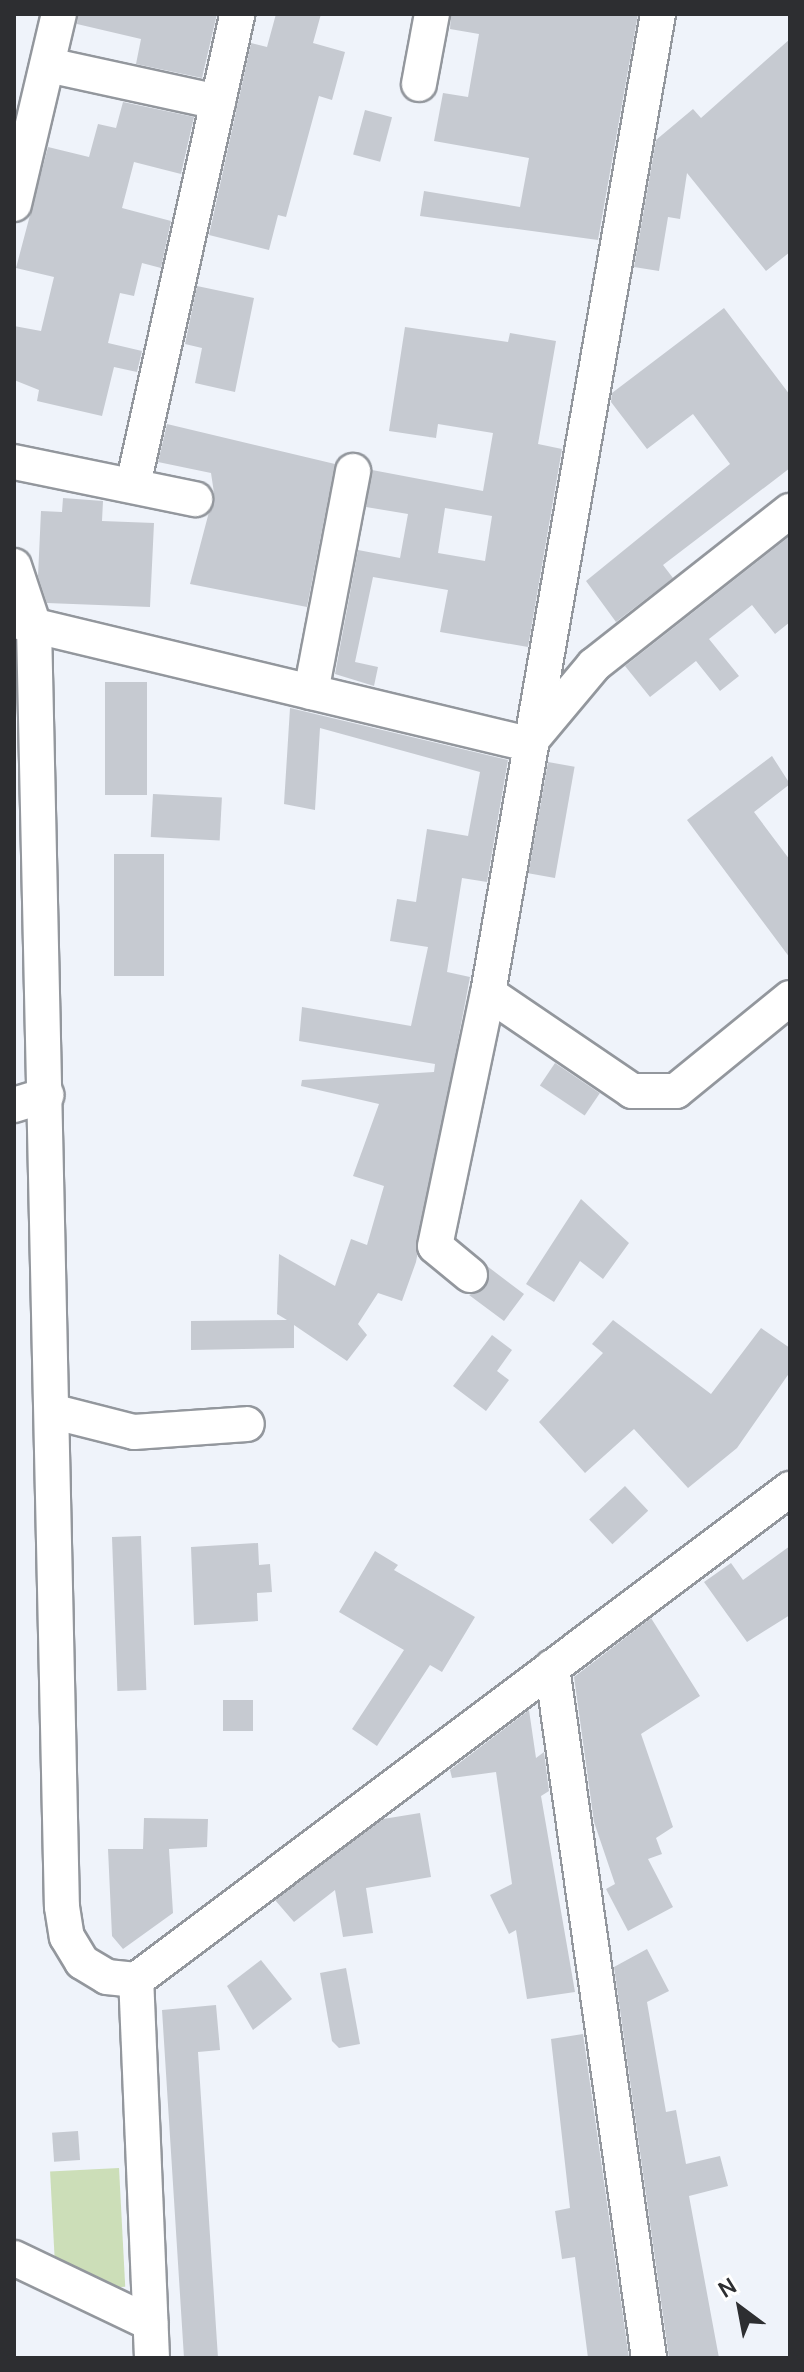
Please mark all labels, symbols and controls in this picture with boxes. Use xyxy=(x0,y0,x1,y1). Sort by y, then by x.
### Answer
north arrow xyxy=(700,2268,780,2348)
text: N xyxy=(713,2271,742,2305)

